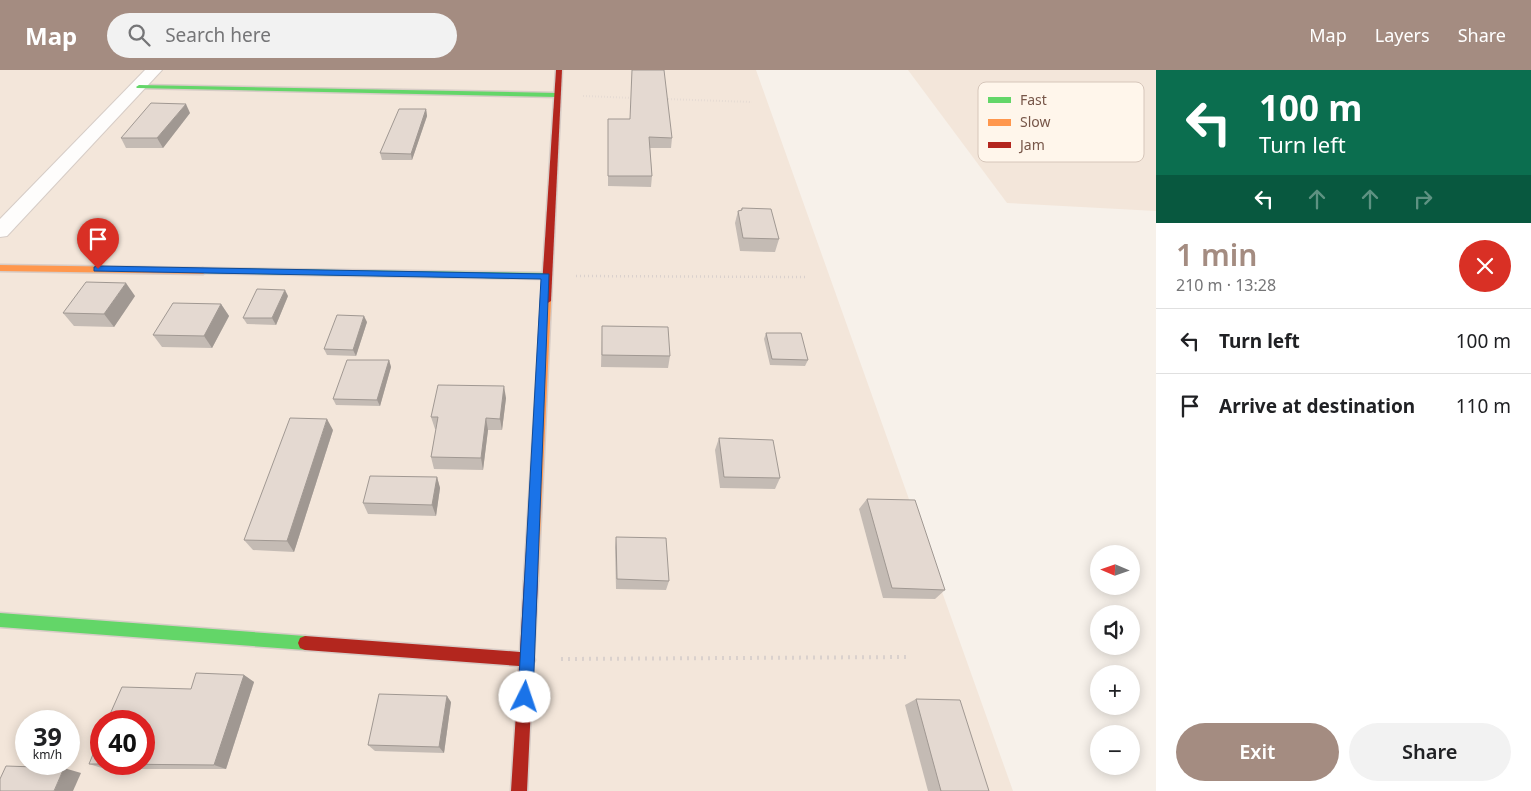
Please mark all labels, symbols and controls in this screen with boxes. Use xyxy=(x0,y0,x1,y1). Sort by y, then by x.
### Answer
search box xyxy=(107,13,457,58)
text: Map xyxy=(25,19,77,52)
icon: search xyxy=(125,21,153,49)
text: Search here xyxy=(165,22,271,48)
text: Map xyxy=(1309,23,1347,47)
text: Layers xyxy=(1375,23,1430,47)
text: Share xyxy=(1458,23,1506,47)
legend xyxy=(978,82,1144,162)
text: 100 m xyxy=(1259,84,1362,131)
text: Fast xyxy=(1020,90,1047,109)
icon: left xyxy=(1176,90,1241,155)
text: Slow xyxy=(1020,112,1051,131)
text: Turn left xyxy=(1259,129,1346,159)
text: Jam xyxy=(1018,135,1045,154)
icon: left xyxy=(1250,185,1278,213)
icon: ahead xyxy=(1303,185,1331,213)
icon: ahead xyxy=(1356,185,1384,213)
icon: right xyxy=(1409,185,1437,213)
pin xyxy=(77,218,119,269)
icon: arrive xyxy=(84,225,112,253)
text: 1 min xyxy=(1176,234,1257,275)
button: close xyxy=(1459,240,1511,292)
text: 210 m · 13:28 xyxy=(1176,274,1276,296)
icon: left xyxy=(1176,327,1204,355)
text: Turn left xyxy=(1219,328,1300,354)
text: 100 m xyxy=(1456,328,1511,354)
icon: arrive xyxy=(1176,392,1204,420)
text: Arrive at destination xyxy=(1219,393,1415,419)
text: 110 m xyxy=(1456,393,1511,419)
north arrow xyxy=(1090,545,1140,595)
map controls xyxy=(1090,545,1140,775)
button: sound xyxy=(1090,605,1140,655)
button: + xyxy=(1090,665,1140,715)
position arrow xyxy=(498,670,550,722)
speed limit sign: 40 xyxy=(90,710,155,775)
text: 39 xyxy=(33,719,62,753)
button: Exit xyxy=(1176,723,1339,781)
button: Share xyxy=(1349,723,1511,781)
button: − xyxy=(1090,725,1140,775)
text: km/h xyxy=(33,746,62,763)

